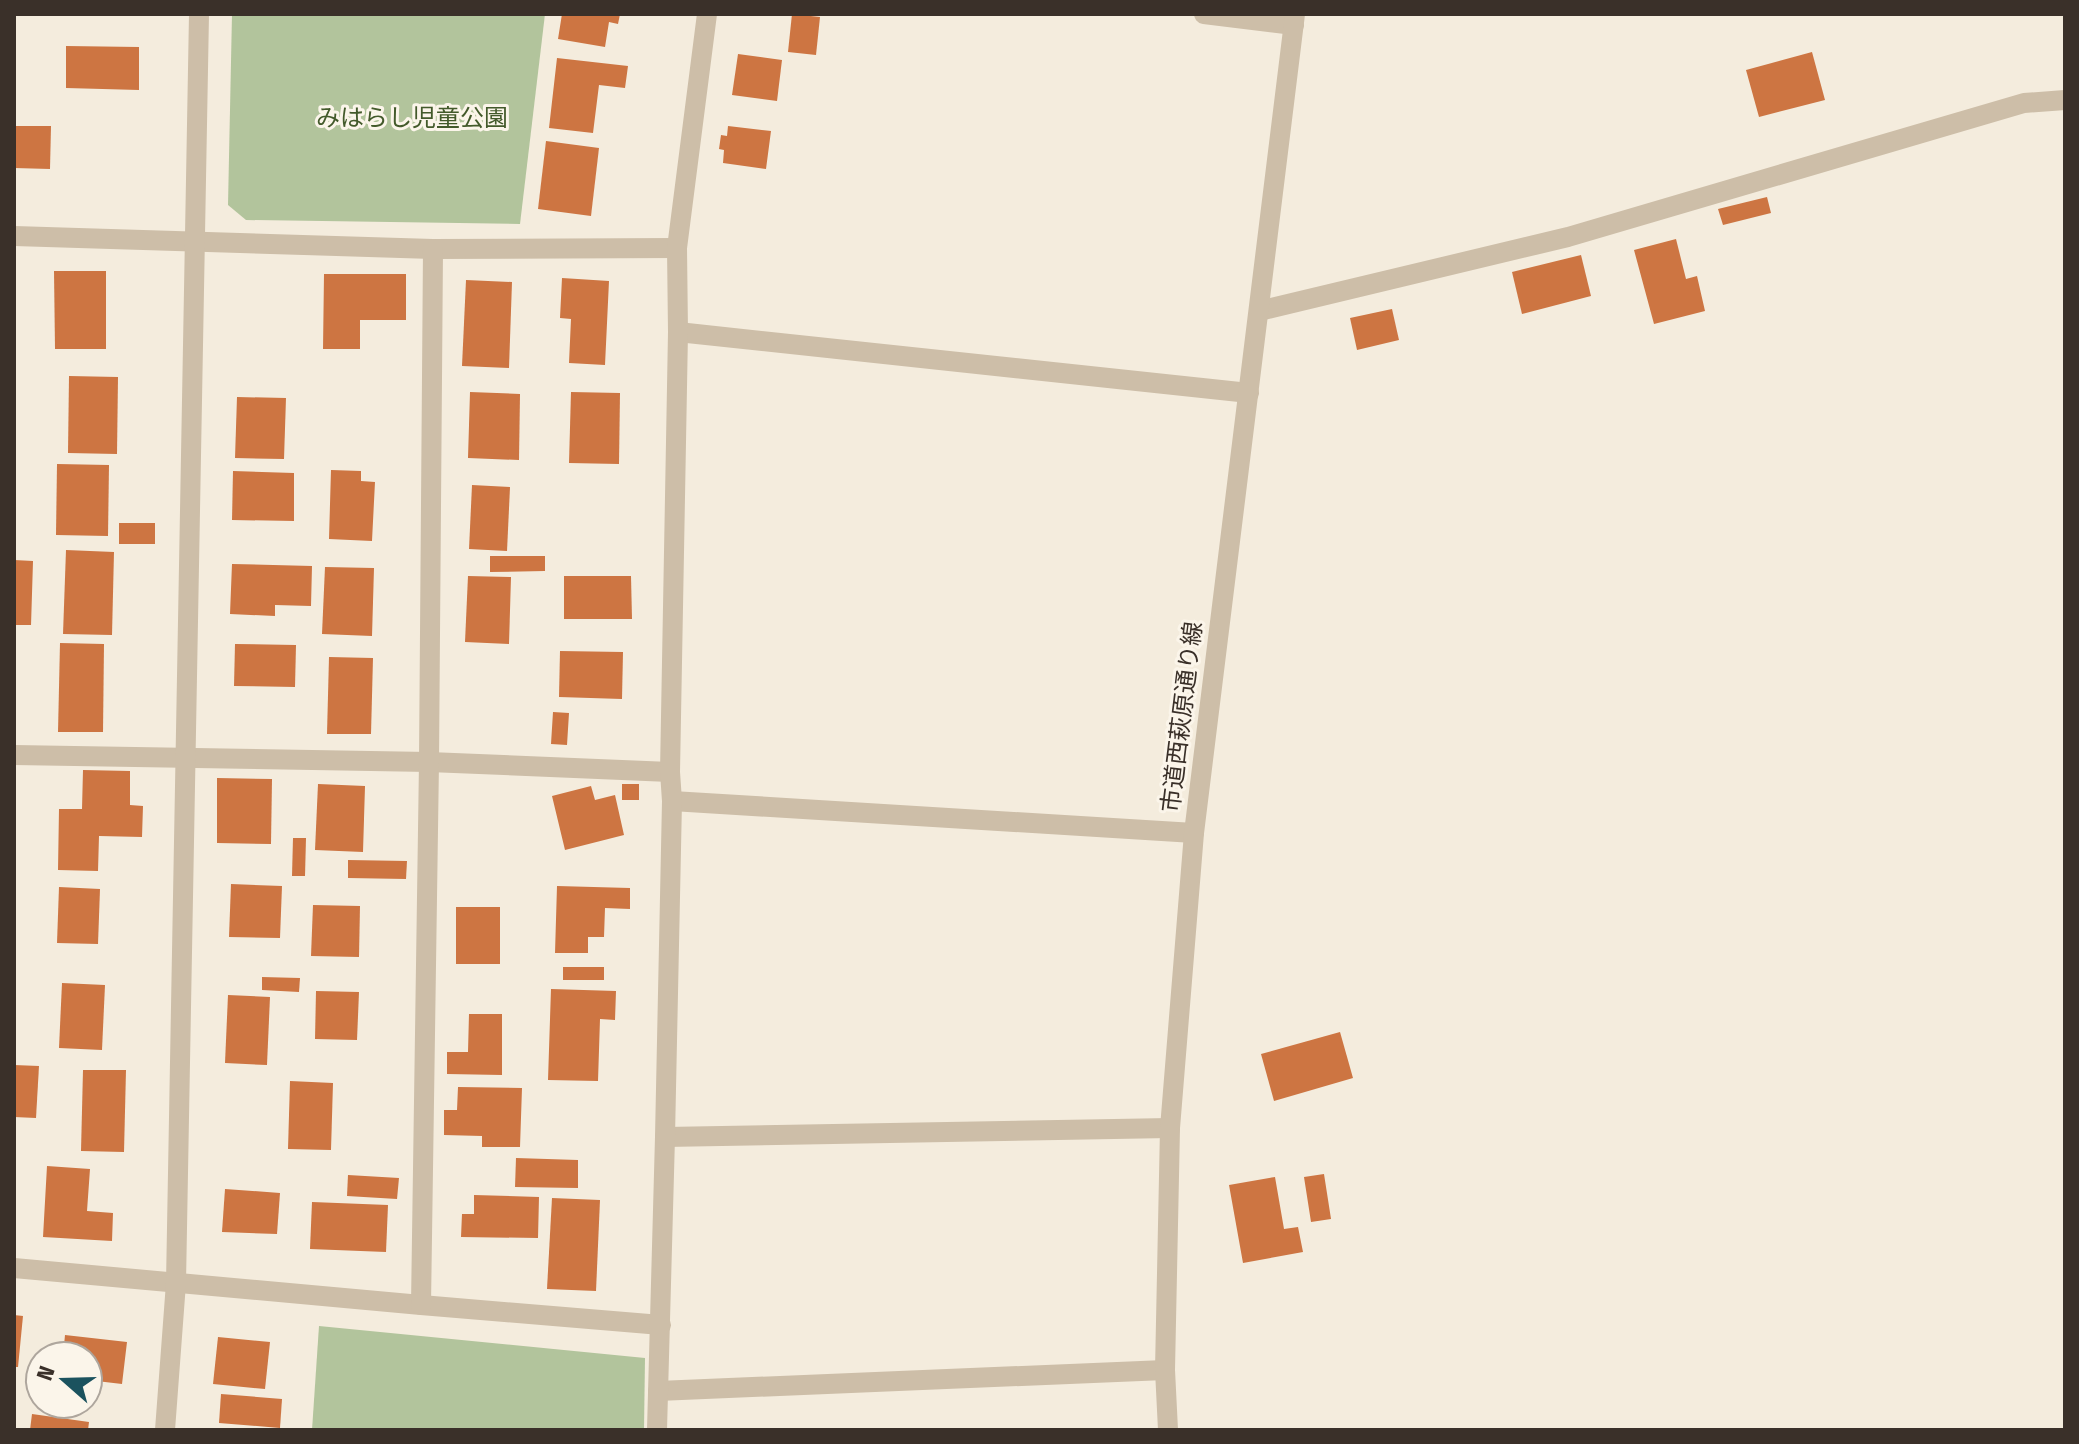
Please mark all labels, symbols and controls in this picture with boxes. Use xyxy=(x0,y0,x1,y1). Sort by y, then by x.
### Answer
park label: みはらし児童公園 xyxy=(316,104,508,132)
street label: 市道西萩原通り線 xyxy=(1156,620,1208,814)
north arrow xyxy=(24,1340,104,1420)
text: N xyxy=(31,1363,61,1384)

